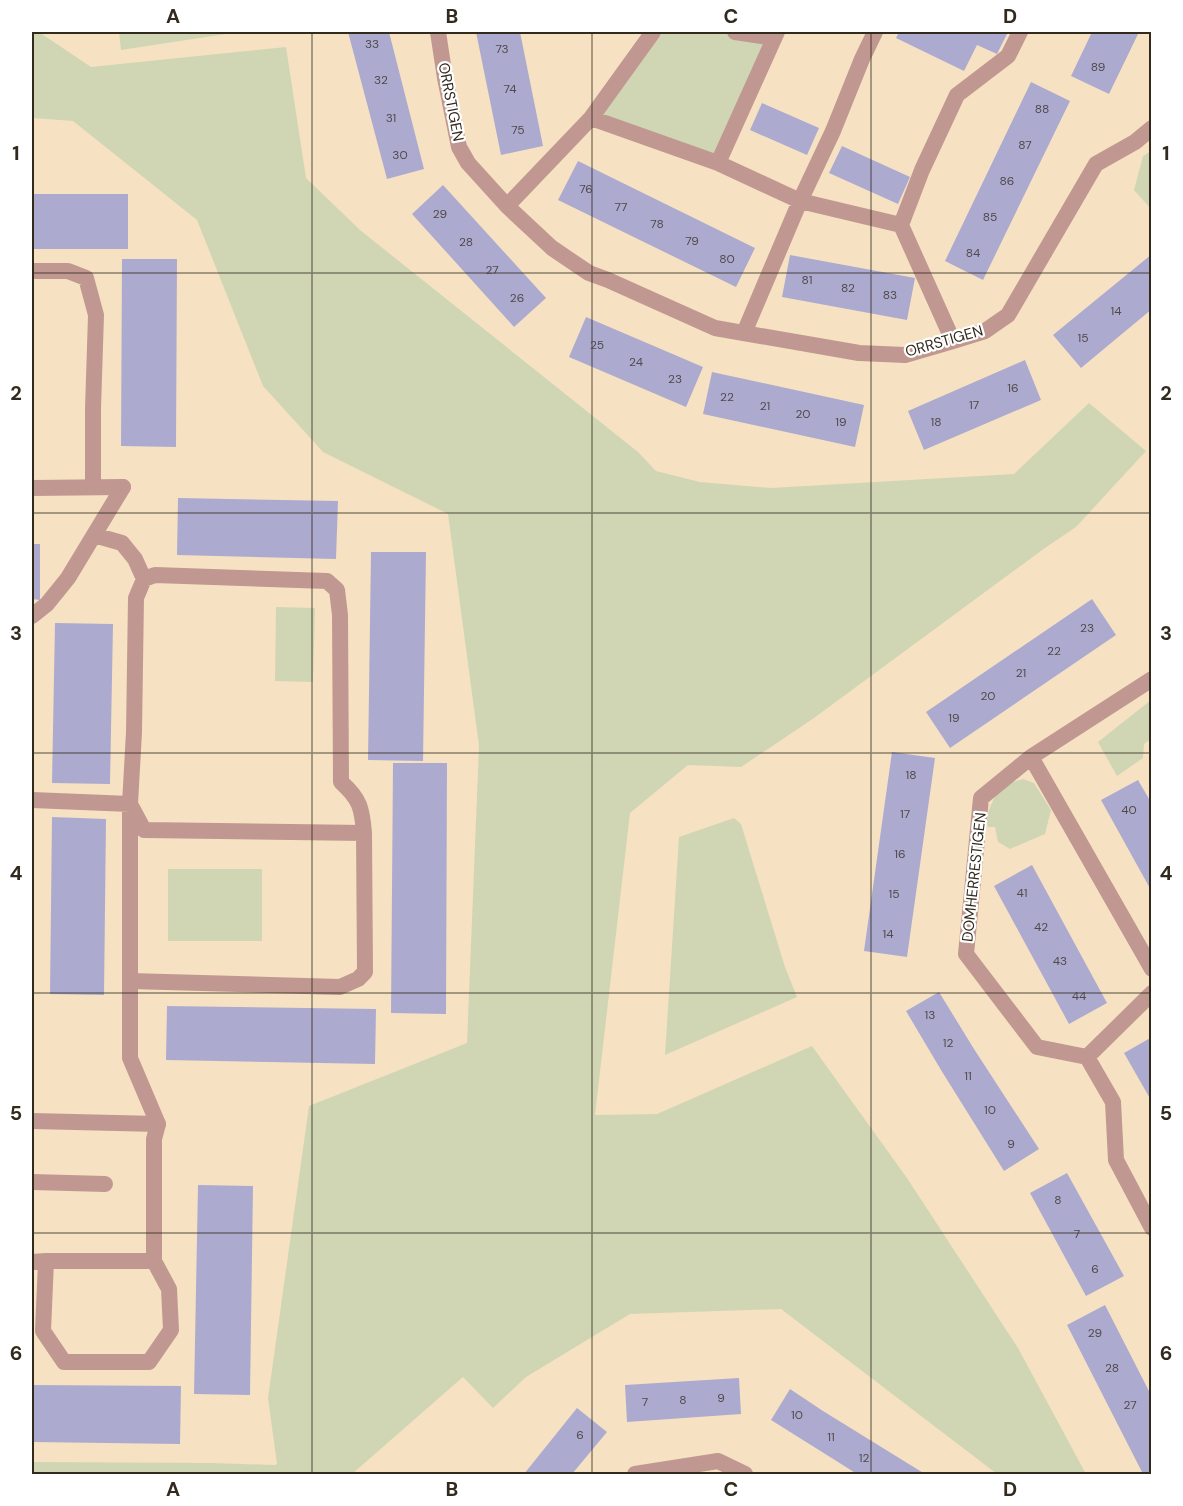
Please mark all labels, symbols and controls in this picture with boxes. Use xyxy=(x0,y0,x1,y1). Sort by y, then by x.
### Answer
text: A xyxy=(166,3,180,29)
text: B xyxy=(446,3,458,29)
text: C xyxy=(724,3,738,29)
text: D xyxy=(1003,3,1017,29)
house number: 33 xyxy=(365,36,379,52)
house number: 73 xyxy=(495,41,509,57)
house number: 89 xyxy=(1091,59,1105,75)
street label: ORRSTIGEN xyxy=(434,61,468,143)
house number: 32 xyxy=(374,72,388,88)
house number: 74 xyxy=(504,81,516,97)
house number: 88 xyxy=(1035,101,1049,117)
house number: 31 xyxy=(386,110,396,126)
house number: 75 xyxy=(511,122,525,138)
house number: 87 xyxy=(1018,137,1032,153)
text: 1 xyxy=(12,140,20,166)
text: 1 xyxy=(1162,140,1170,166)
house number: 30 xyxy=(392,147,408,163)
house number: 86 xyxy=(1000,173,1014,189)
house number: 76 xyxy=(579,181,593,197)
house number: 77 xyxy=(615,199,627,215)
house number: 29 xyxy=(433,206,447,222)
house number: 85 xyxy=(983,209,997,225)
house number: 78 xyxy=(650,216,664,232)
house number: 79 xyxy=(685,233,699,249)
house number: 28 xyxy=(459,234,473,250)
house number: 84 xyxy=(966,245,980,261)
house number: 80 xyxy=(719,251,735,267)
house number: 27 xyxy=(485,262,499,278)
house number: 81 xyxy=(802,272,812,288)
house number: 82 xyxy=(841,280,855,296)
house number: 83 xyxy=(883,287,897,303)
house number: 26 xyxy=(510,290,524,306)
house number: 14 xyxy=(1110,303,1122,319)
street label: ORRSTIGEN xyxy=(903,320,985,362)
house number: 15 xyxy=(1077,330,1089,346)
house number: 25 xyxy=(590,337,604,353)
house number: 24 xyxy=(629,354,643,370)
house number: 23 xyxy=(668,371,682,387)
text: 2 xyxy=(10,380,22,406)
house number: 16 xyxy=(1007,380,1019,396)
text: 2 xyxy=(1160,380,1172,406)
house number: 22 xyxy=(720,389,734,405)
house number: 17 xyxy=(969,397,979,413)
house number: 21 xyxy=(760,398,770,414)
house number: 20 xyxy=(795,406,811,422)
house number: 19 xyxy=(835,414,847,430)
house number: 18 xyxy=(930,414,942,430)
text: 3 xyxy=(10,620,22,646)
house number: 23 xyxy=(1080,620,1094,636)
text: 3 xyxy=(1160,620,1172,646)
house number: 22 xyxy=(1047,643,1061,659)
house number: 21 xyxy=(1016,665,1026,681)
house number: 20 xyxy=(980,688,996,704)
house number: 19 xyxy=(948,710,960,726)
house number: 18 xyxy=(905,767,917,783)
house number: 40 xyxy=(1121,802,1137,818)
house number: 17 xyxy=(900,806,910,822)
street label: DOMHERRESTIGEN xyxy=(957,811,991,943)
house number: 16 xyxy=(894,846,906,862)
text: 4 xyxy=(10,860,23,886)
text: 4 xyxy=(1160,860,1173,886)
house number: 41 xyxy=(1016,885,1028,901)
house number: 15 xyxy=(888,886,900,902)
house number: 42 xyxy=(1034,919,1048,935)
house number: 14 xyxy=(882,926,894,942)
house number: 43 xyxy=(1053,953,1067,969)
house number: 44 xyxy=(1072,988,1086,1004)
house number: 13 xyxy=(925,1007,935,1023)
house number: 12 xyxy=(943,1035,953,1051)
house number: 11 xyxy=(964,1068,972,1084)
text: 5 xyxy=(10,1100,22,1126)
text: 5 xyxy=(1160,1100,1172,1126)
house number: 10 xyxy=(984,1102,996,1118)
house number: 9 xyxy=(1007,1136,1015,1152)
house number: 8 xyxy=(1054,1192,1062,1208)
house number: 7 xyxy=(1074,1226,1080,1242)
house number: 6 xyxy=(1091,1261,1099,1277)
house number: 29 xyxy=(1088,1325,1102,1341)
text: 6 xyxy=(10,1340,22,1366)
text: 6 xyxy=(1160,1340,1172,1366)
house number: 28 xyxy=(1105,1360,1119,1376)
house number: 9 xyxy=(717,1390,725,1406)
house number: 8 xyxy=(679,1392,687,1408)
house number: 7 xyxy=(642,1394,648,1410)
house number: 27 xyxy=(1123,1397,1137,1413)
house number: 10 xyxy=(791,1407,803,1423)
house number: 6 xyxy=(576,1427,584,1443)
house number: 11 xyxy=(827,1429,835,1445)
house number: 12 xyxy=(859,1450,869,1466)
text: A xyxy=(166,1476,180,1502)
text: B xyxy=(446,1476,458,1502)
text: C xyxy=(724,1476,738,1502)
text: D xyxy=(1003,1476,1017,1502)

